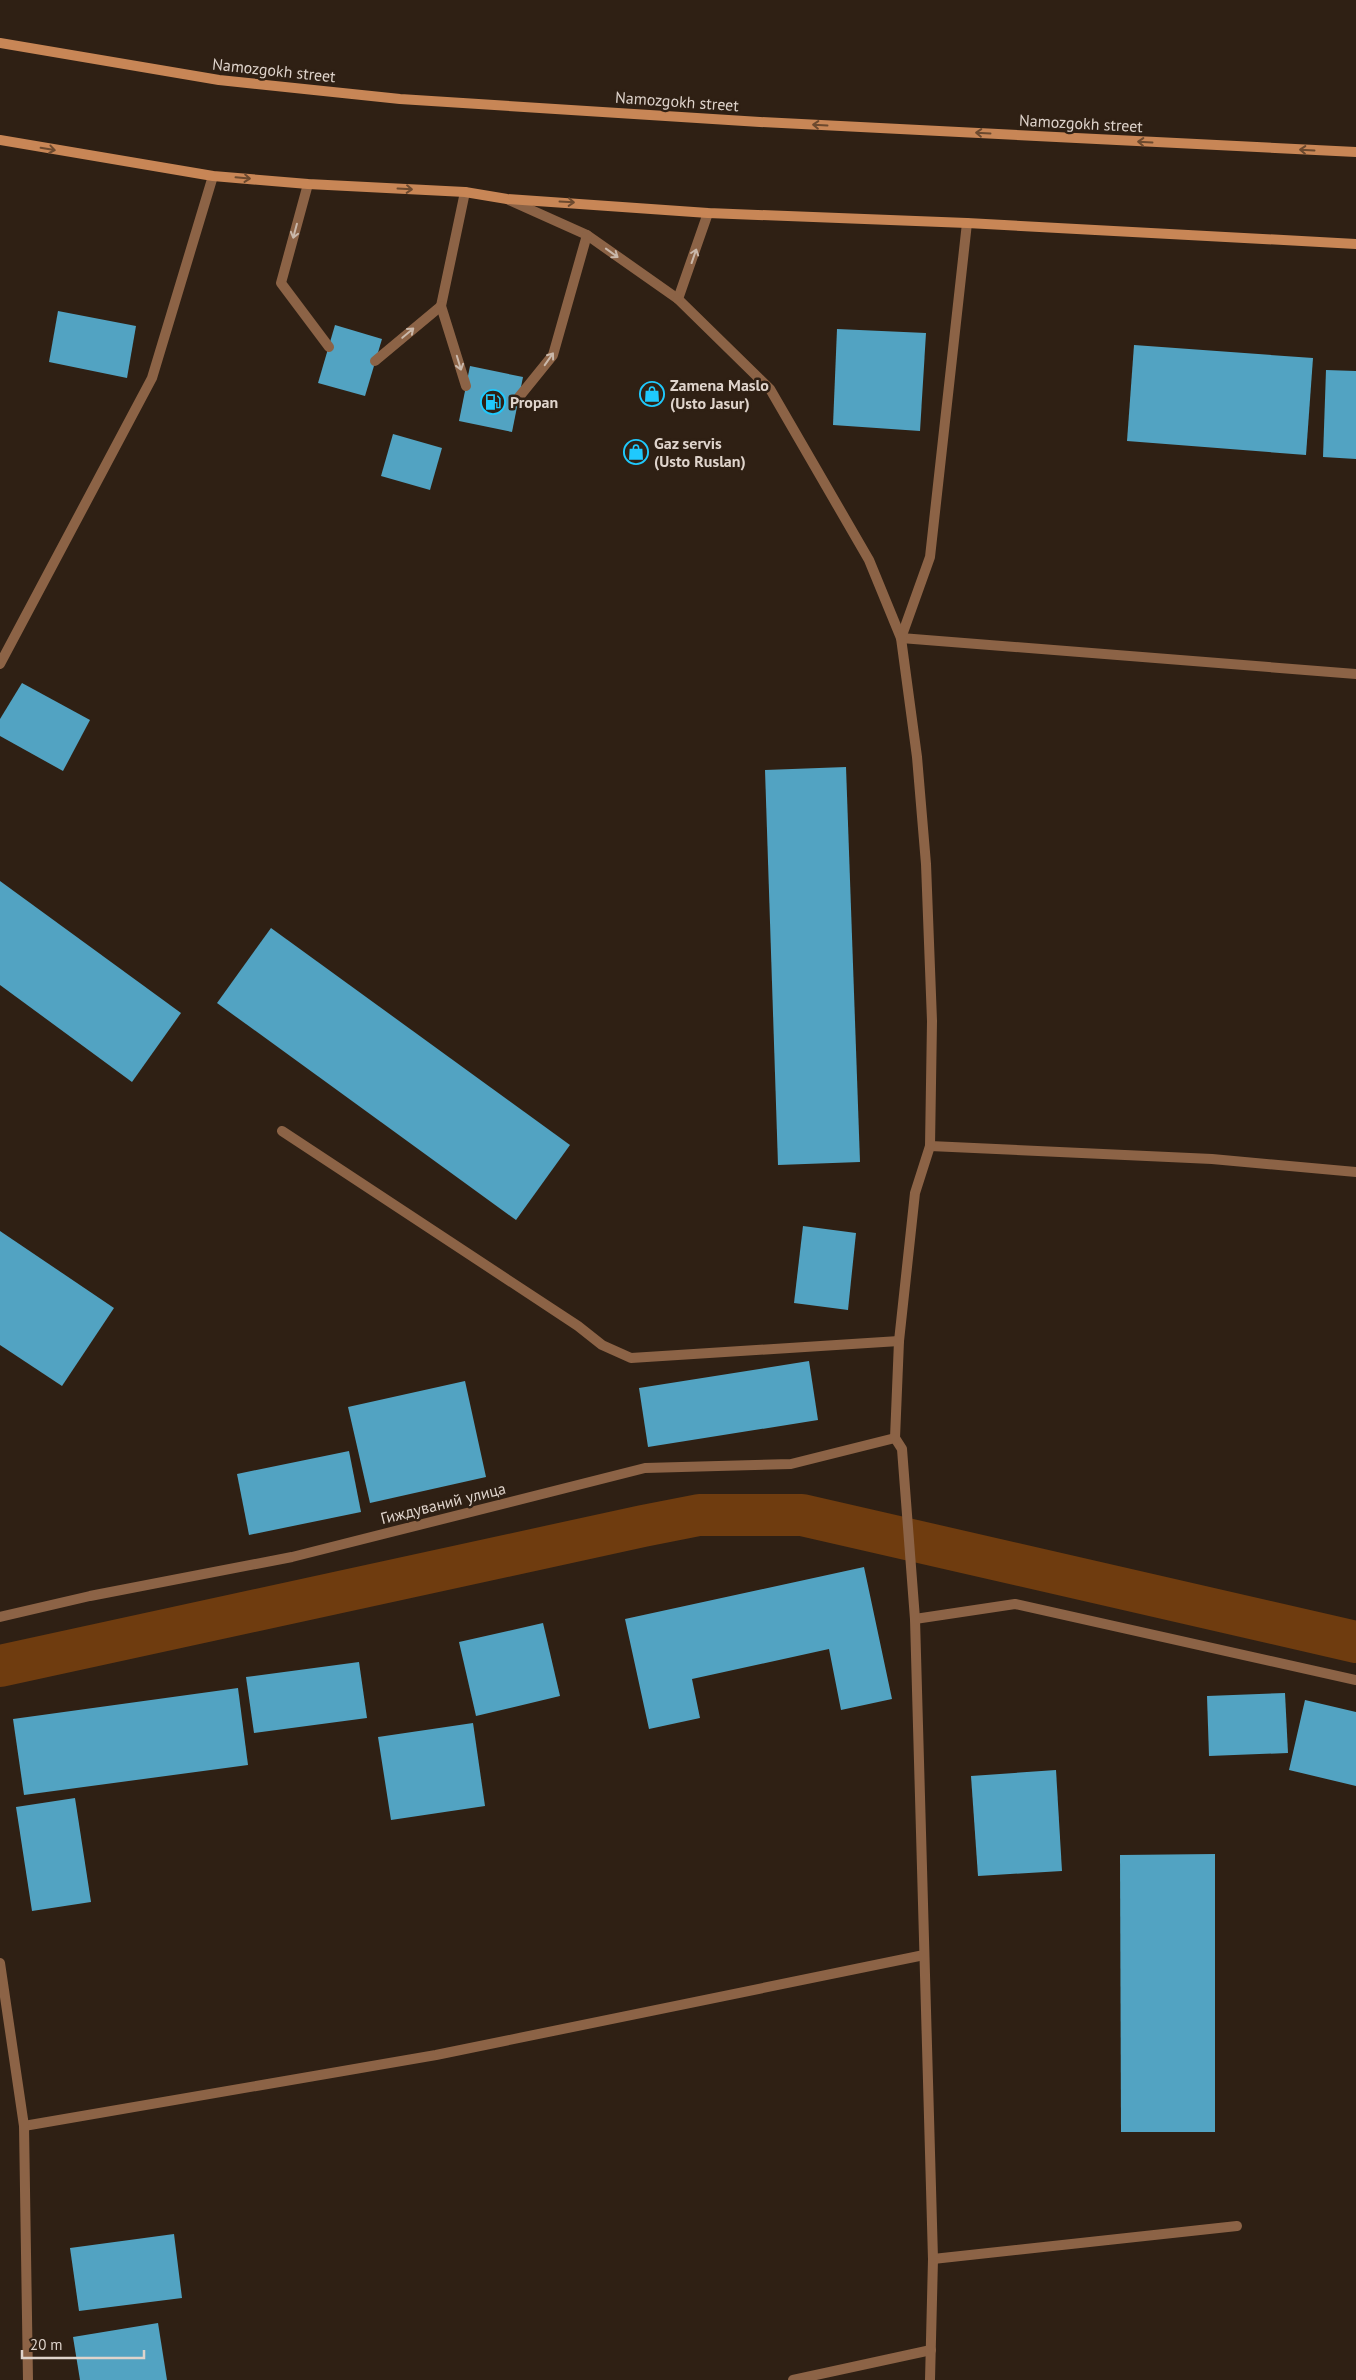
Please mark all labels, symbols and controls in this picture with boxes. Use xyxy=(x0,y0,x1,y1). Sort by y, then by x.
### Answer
street label: Namozgokh street xyxy=(211,54,337,86)
street label: Namozgokh street xyxy=(615,87,740,115)
street label: Namozgokh street xyxy=(1019,110,1144,136)
one-way arrow xyxy=(813,120,829,130)
one-way arrow xyxy=(975,129,991,138)
one-way arrow xyxy=(1137,137,1153,146)
one-way arrow xyxy=(40,144,56,154)
one-way arrow xyxy=(1300,145,1316,154)
one-way arrow xyxy=(235,173,251,183)
one-way arrow xyxy=(397,184,413,193)
one-way arrow xyxy=(558,197,575,207)
one-way arrow xyxy=(290,223,300,239)
one-way arrow xyxy=(605,248,618,259)
one-way arrow xyxy=(690,249,699,264)
one-way arrow xyxy=(401,328,414,339)
one-way arrow xyxy=(544,352,554,366)
one-way arrow xyxy=(454,354,464,370)
place label: Zamena Maslo (Usto Jasur) xyxy=(670,375,769,413)
shop icon: Zamena Maslo (Usto Jasur) xyxy=(639,381,665,407)
fuel station icon: Propan xyxy=(480,389,506,415)
place label: Propan xyxy=(510,392,558,412)
place label: Gaz servis (Usto Ruslan) xyxy=(654,433,746,471)
shop icon: Gaz servis (Usto Ruslan) xyxy=(623,439,649,465)
street label: Гиждуваний улица xyxy=(378,1478,508,1528)
scale bar xyxy=(22,2328,145,2360)
text: 20 m xyxy=(30,2335,63,2354)

